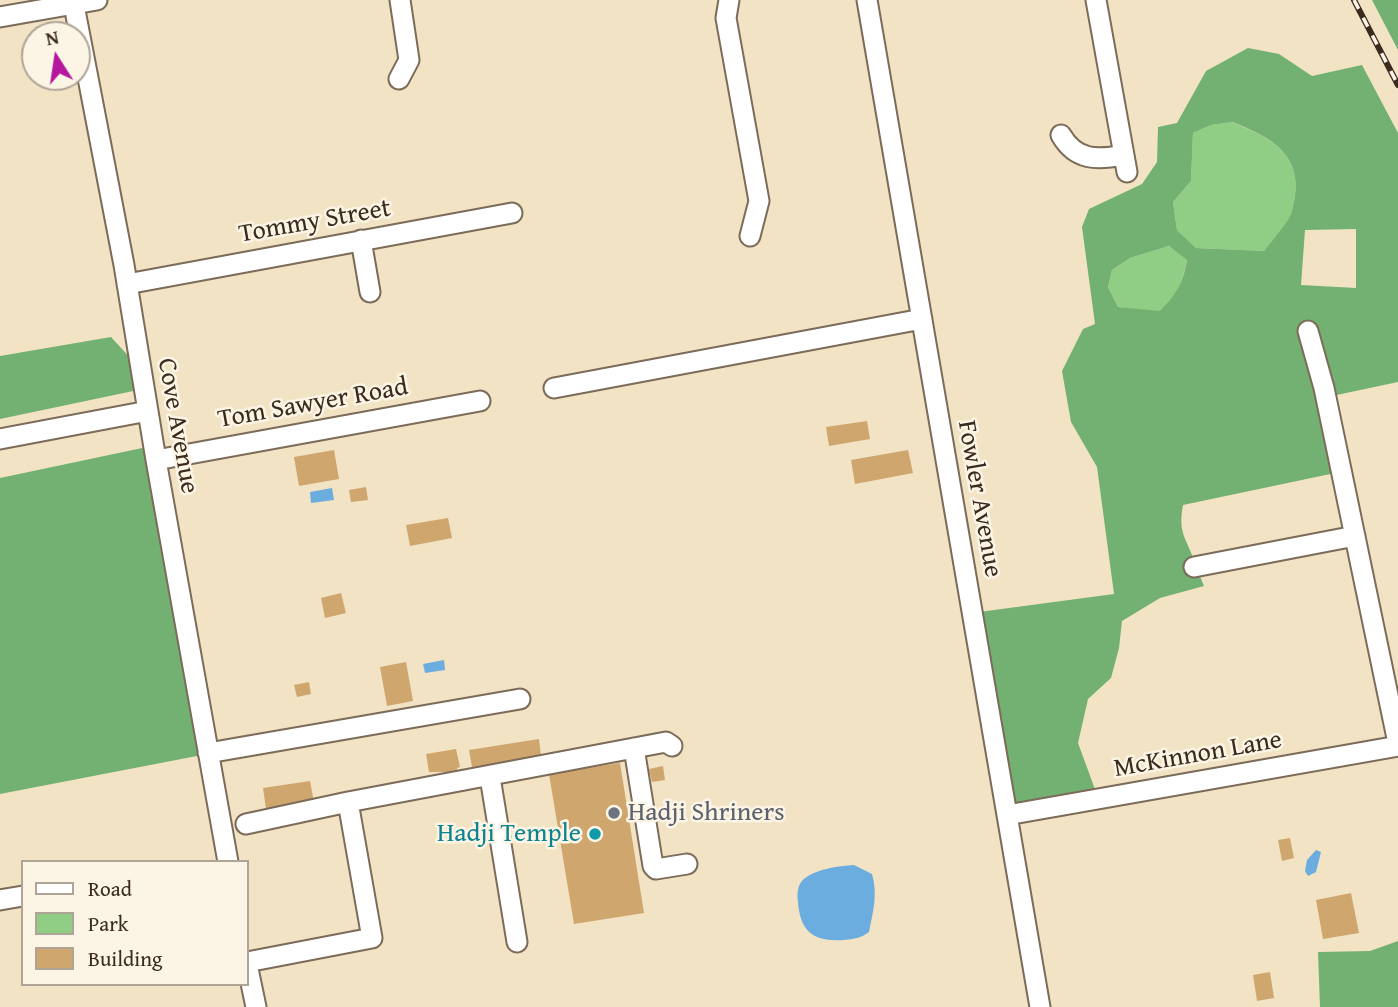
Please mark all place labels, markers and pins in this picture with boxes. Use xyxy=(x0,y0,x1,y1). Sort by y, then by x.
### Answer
place label: Hadji Shriners xyxy=(628,797,785,829)
marker: Hadji Shriners xyxy=(606,805,622,821)
place label: Hadji Temple xyxy=(437,818,581,850)
marker: Hadji Temple xyxy=(587,826,603,842)

